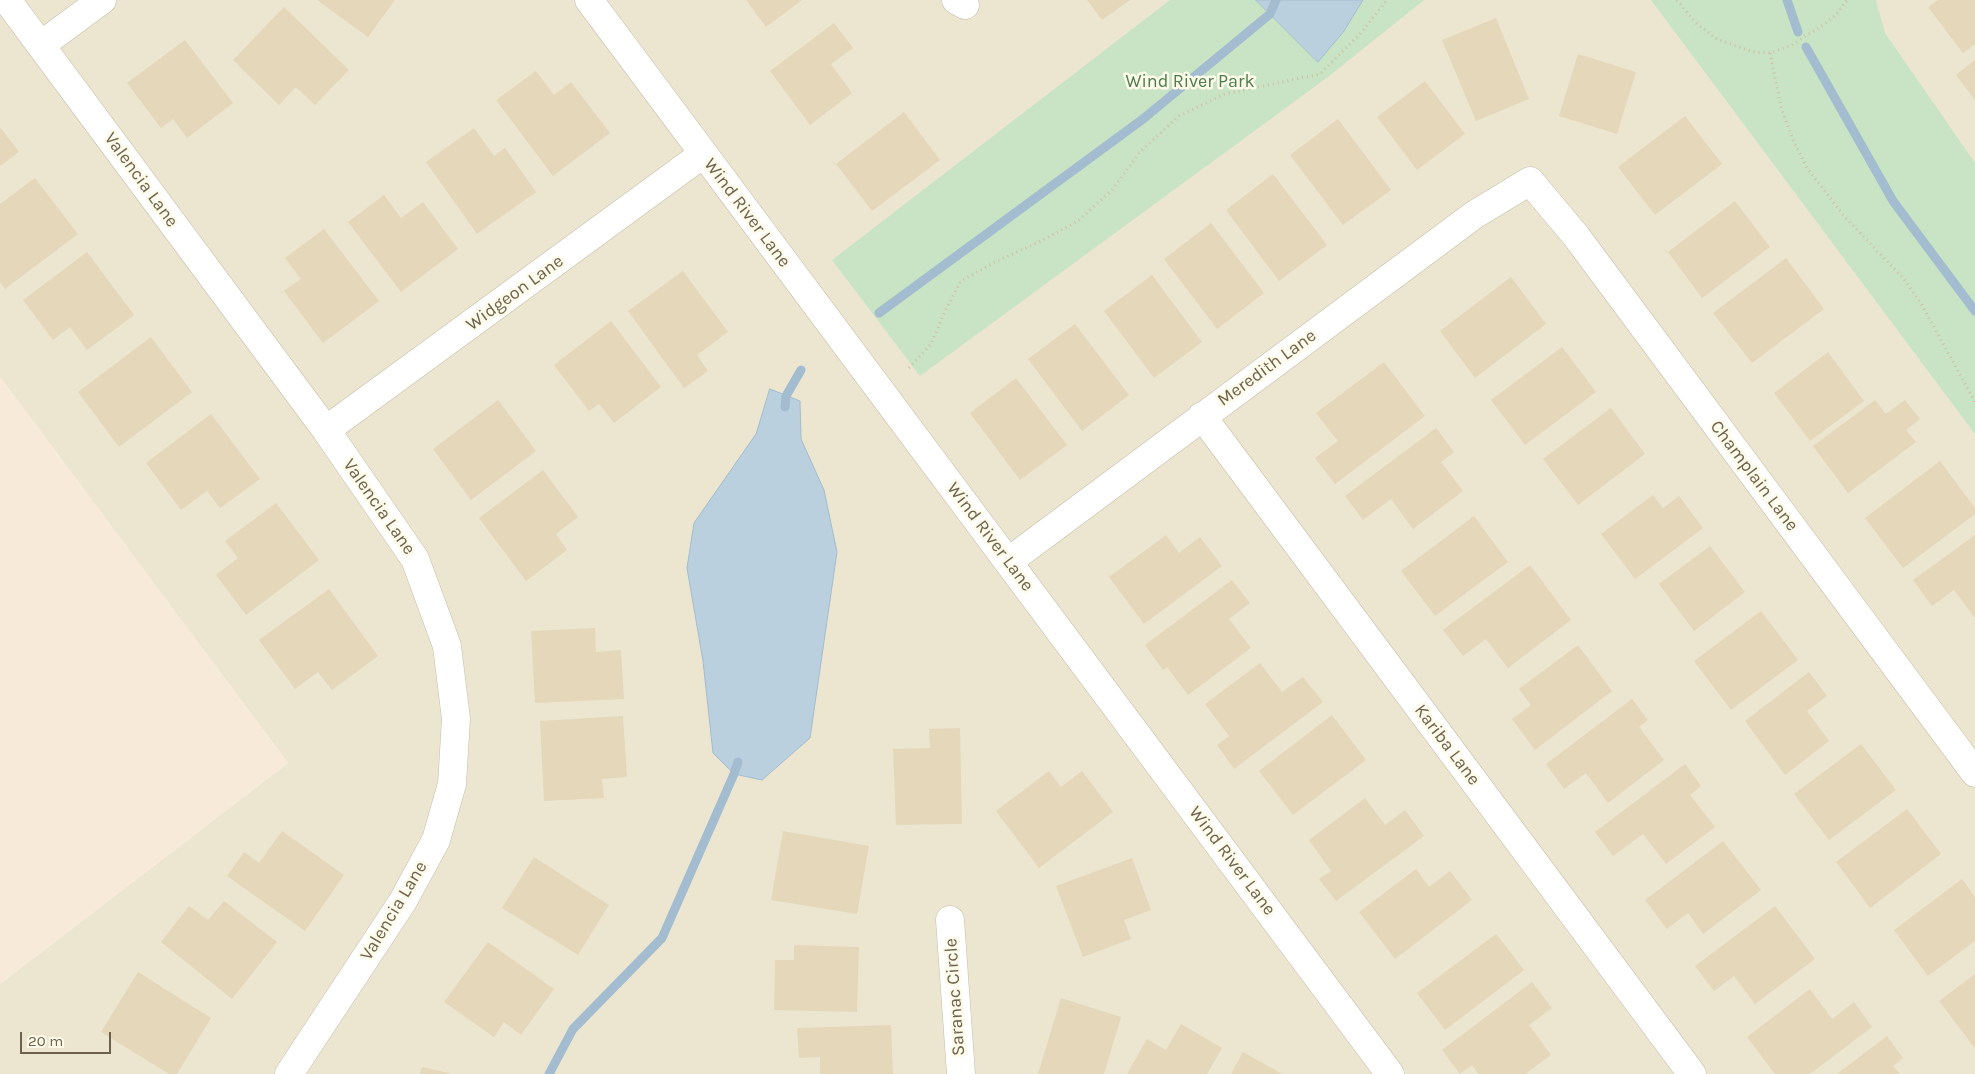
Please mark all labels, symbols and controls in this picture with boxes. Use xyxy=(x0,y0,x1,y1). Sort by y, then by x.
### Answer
park label: Wind River Park xyxy=(1125,71,1255,93)
street label: Valencia Lane xyxy=(99,128,183,232)
street label: Wind River Lane xyxy=(699,154,795,272)
street label: Widgeon Lane xyxy=(462,250,568,336)
street label: Meredith Lane xyxy=(1213,325,1321,411)
street label: Champlain Lane xyxy=(1705,416,1803,536)
street label: Valencia Lane xyxy=(338,455,420,559)
street label: Wind River Lane xyxy=(942,478,1038,596)
street label: Kariba Lane xyxy=(1409,700,1485,790)
street label: Wind River Lane xyxy=(1184,802,1280,920)
street label: Valencia Lane xyxy=(356,857,432,965)
street label: Saranac Circle xyxy=(940,937,970,1057)
scale bar xyxy=(22,1022,114,1054)
text: 20 m xyxy=(28,1032,63,1050)

